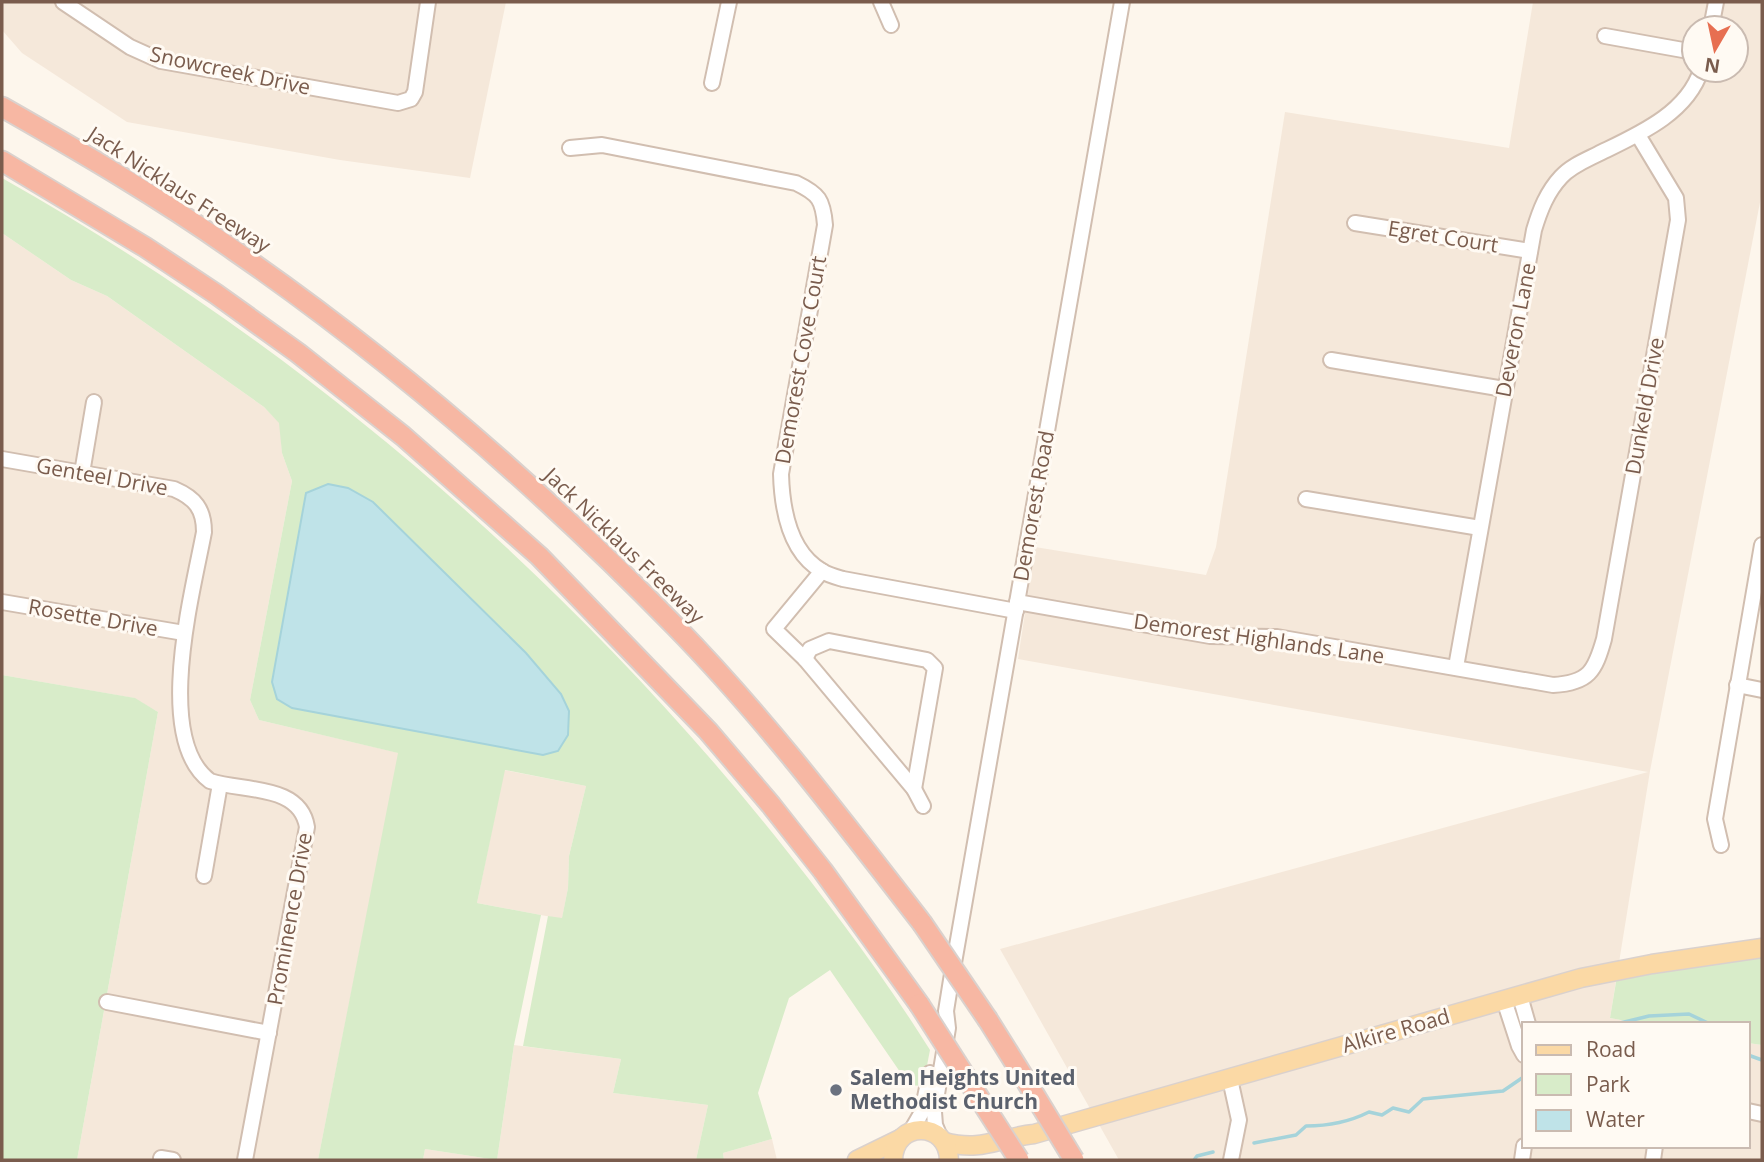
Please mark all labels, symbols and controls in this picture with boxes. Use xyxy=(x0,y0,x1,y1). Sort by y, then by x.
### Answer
north arrow xyxy=(1680,14,1750,84)
street label: Snowcreek Drive xyxy=(147,39,313,101)
text: N xyxy=(1703,52,1722,80)
street label: Jack Nicklaus Freeway xyxy=(81,118,277,259)
street label: Egret Court xyxy=(1386,213,1500,259)
street label: Demorest Cove Court xyxy=(768,254,832,466)
street label: Deveron Lane xyxy=(1488,260,1542,399)
street label: Dunkeld Drive xyxy=(1618,335,1670,477)
street label: Demorest Road xyxy=(1006,428,1060,583)
street label: Genteel Drive xyxy=(34,451,170,501)
street label: Jack Nicklaus Freeway xyxy=(537,460,711,630)
street label: Rosette Drive xyxy=(26,592,160,642)
street label: Demorest Highlands Lane xyxy=(1132,607,1386,669)
street label: Prominence Drive xyxy=(260,830,318,1007)
street label: Alkire Road xyxy=(1339,1001,1453,1059)
legend xyxy=(1522,1022,1750,1148)
text: Road xyxy=(1586,1035,1636,1063)
place label: Salem Heights United Methodist Church xyxy=(850,1063,1076,1115)
text: Park xyxy=(1586,1070,1630,1098)
marker: Salem Heights United Methodist Church xyxy=(828,1082,844,1098)
text: Water xyxy=(1586,1105,1645,1133)

